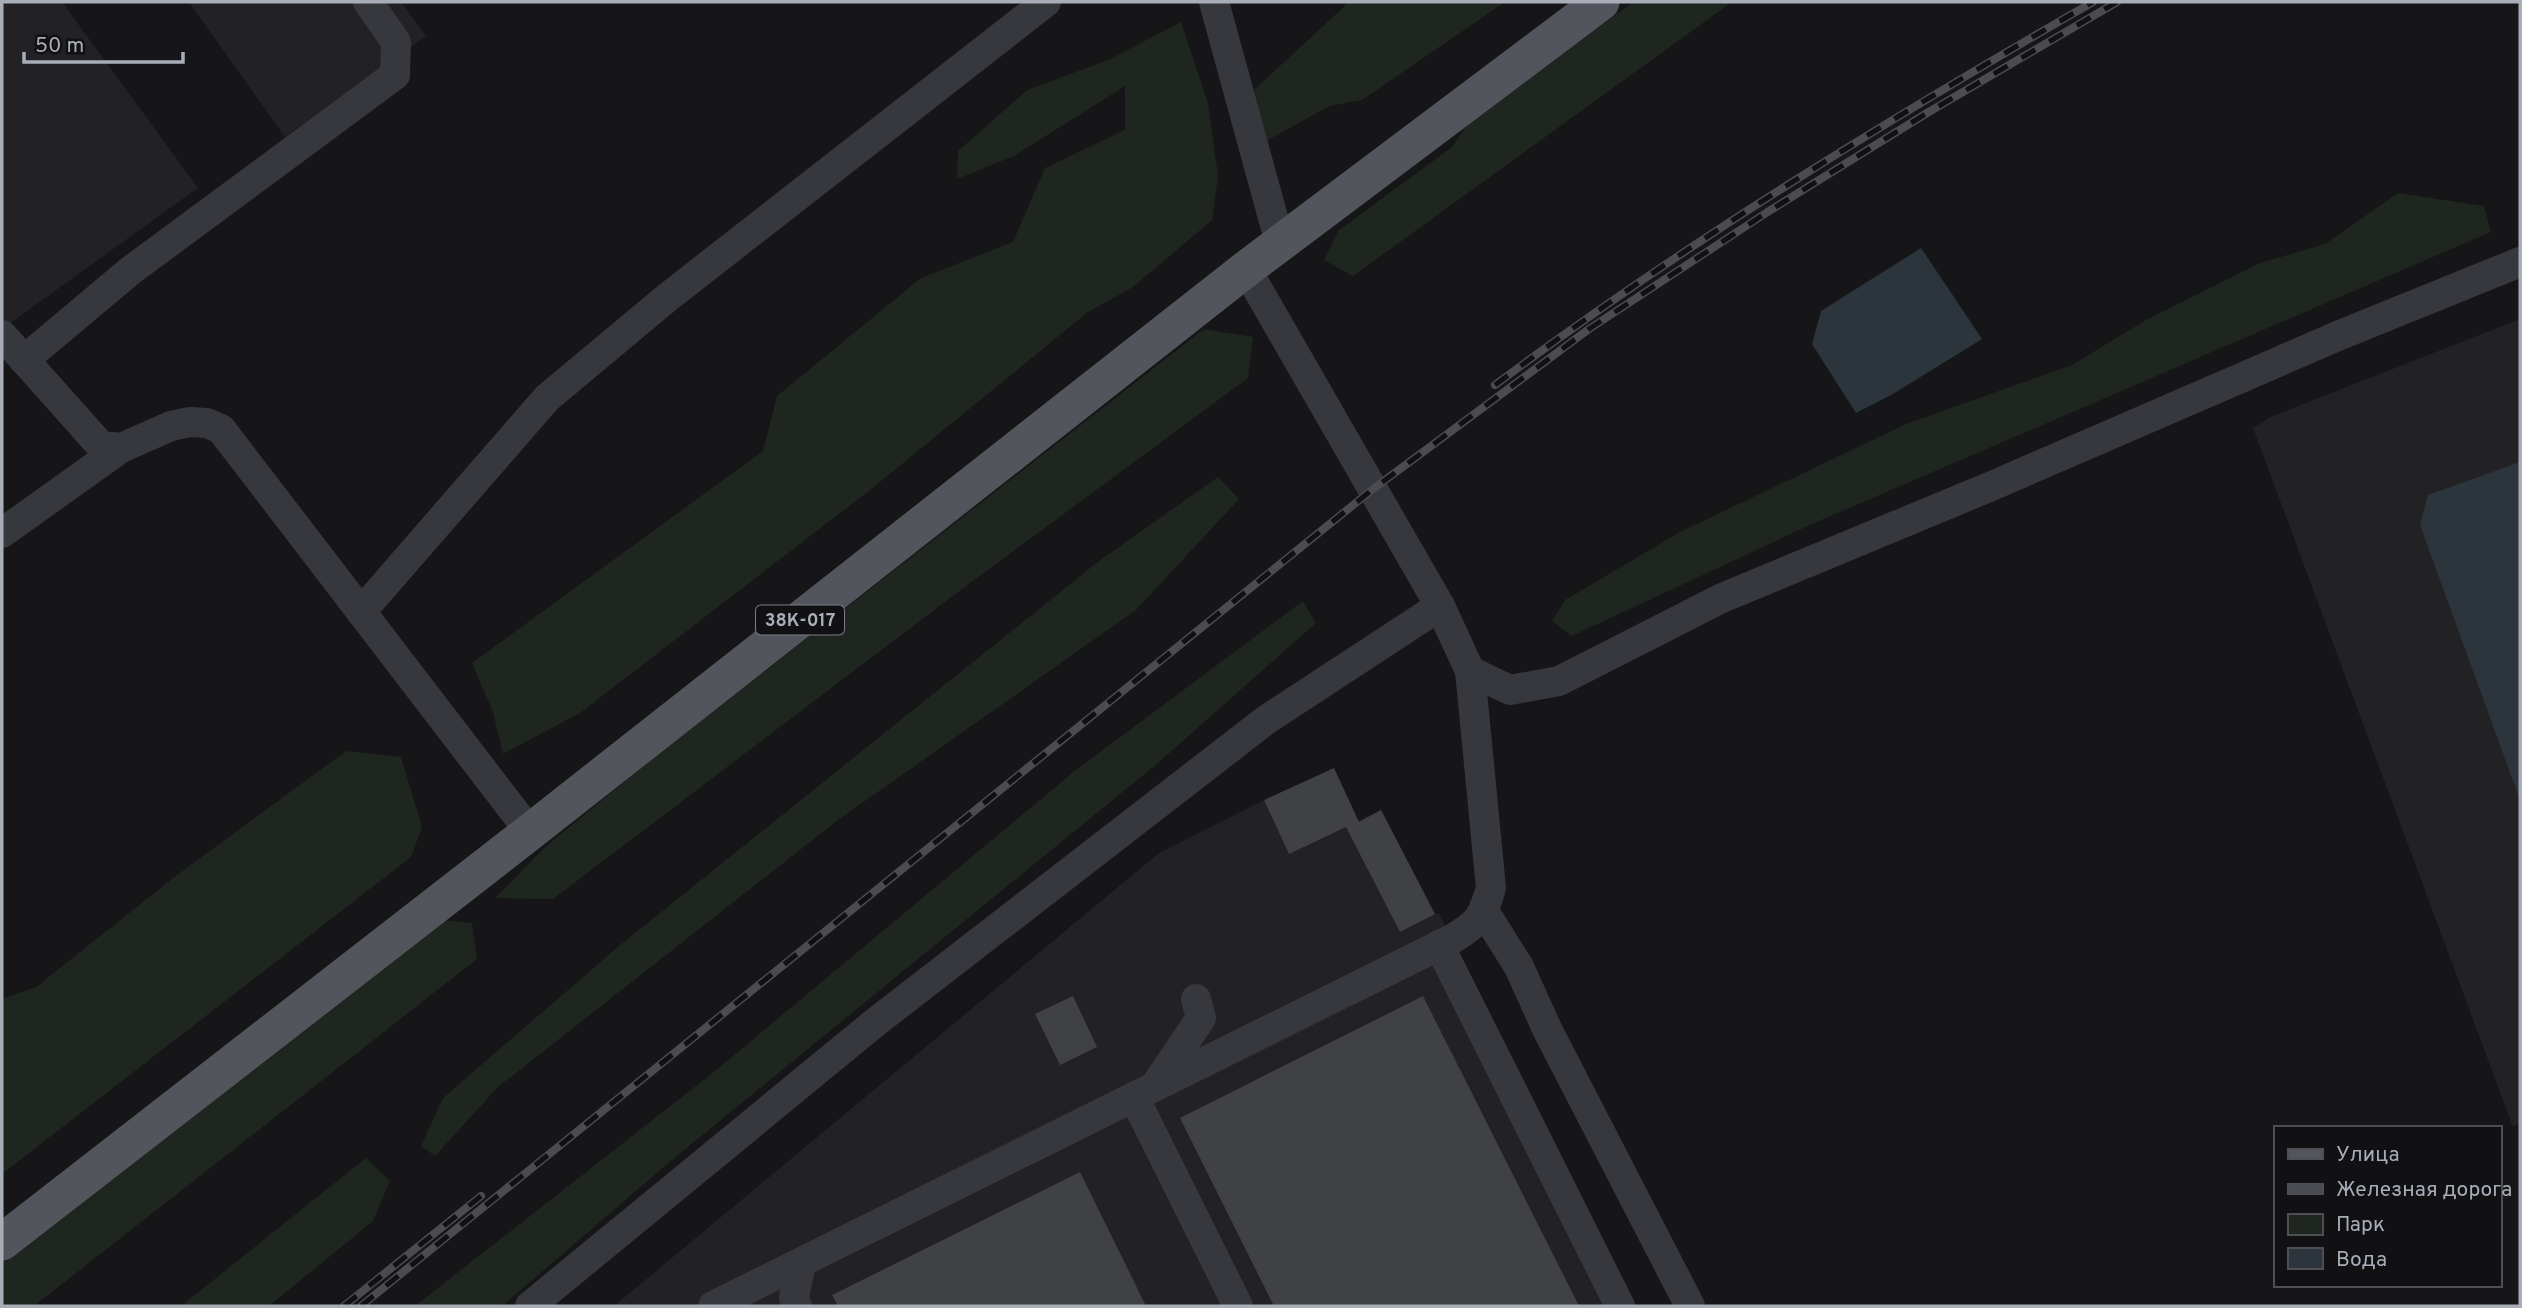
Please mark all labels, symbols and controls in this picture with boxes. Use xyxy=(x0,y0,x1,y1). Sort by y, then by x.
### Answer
scale bar xyxy=(24,21,184,65)
text: 50 m xyxy=(35,33,84,60)
road number: 38К-017 xyxy=(756,606,844,634)
legend xyxy=(2274,1126,2501,1287)
text: Улица xyxy=(2336,1142,2400,1169)
text: Железная дорога xyxy=(2336,1177,2512,1204)
text: Парк xyxy=(2336,1212,2385,1239)
text: Вода xyxy=(2336,1247,2387,1274)

